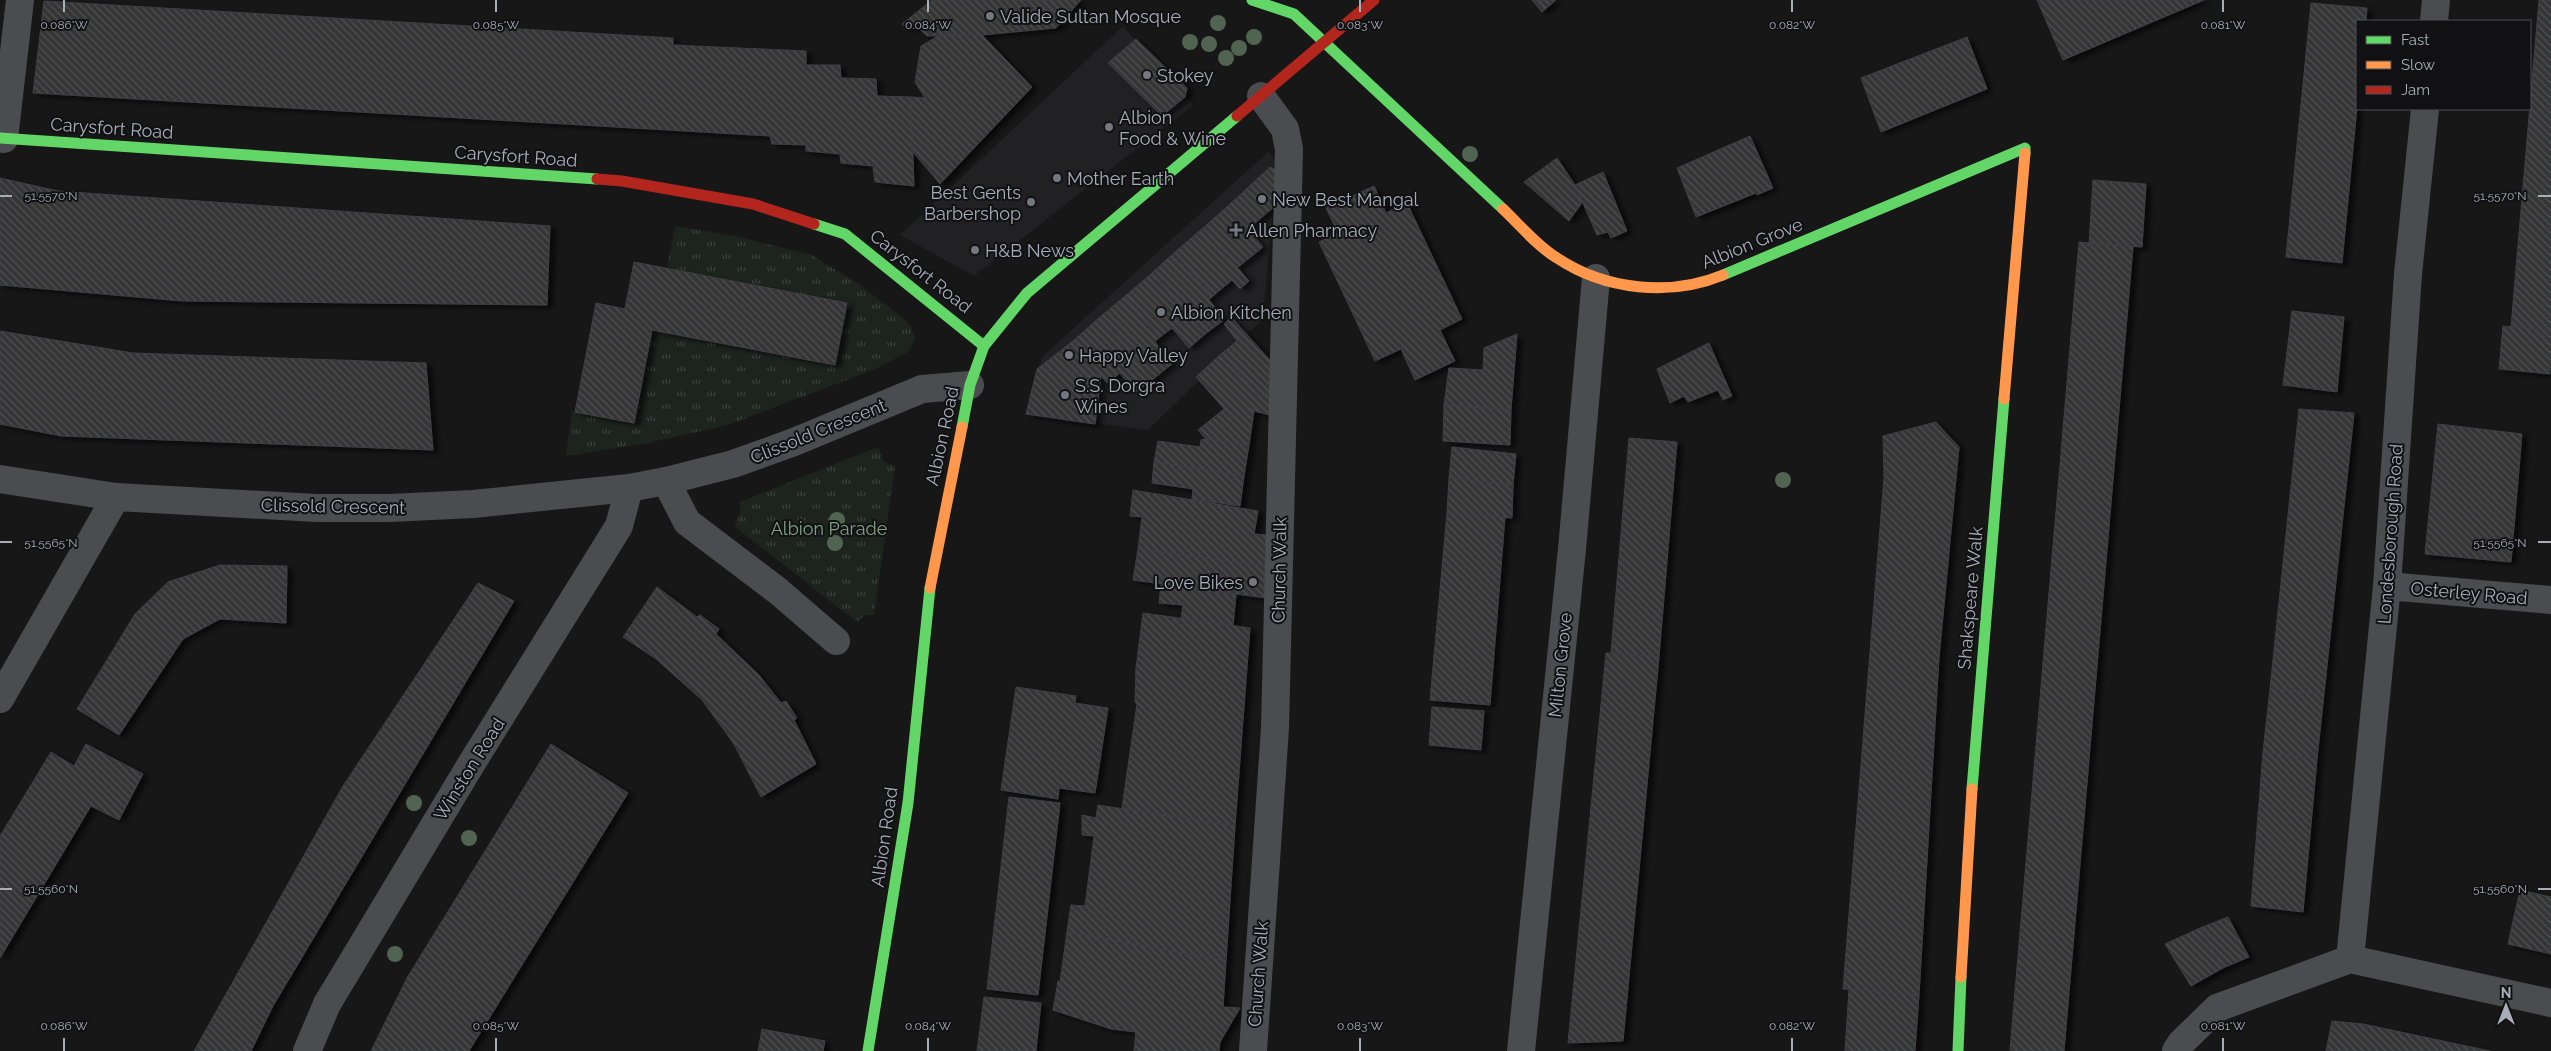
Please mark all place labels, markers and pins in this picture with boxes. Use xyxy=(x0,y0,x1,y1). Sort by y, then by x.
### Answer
place label: Valide Sultan Mosque xyxy=(1000,6,1182,27)
marker: Valide Sultan Mosque xyxy=(984,10,996,22)
place label: Stokey xyxy=(1157,65,1214,86)
marker: Stokey xyxy=(1141,69,1153,81)
place label: Albion Food & Wine xyxy=(1119,107,1226,149)
marker: Albion Food & Wine xyxy=(1103,121,1115,133)
place label: Mother Earth xyxy=(1067,168,1174,189)
marker: Mother Earth xyxy=(1051,172,1063,184)
place label: Best Gents Barbershop xyxy=(924,182,1021,224)
place label: New Best Mangal xyxy=(1272,189,1419,210)
marker: New Best Mangal xyxy=(1256,193,1268,205)
marker: Best Gents Barbershop xyxy=(1025,196,1037,208)
place label: Allen Pharmacy xyxy=(1246,220,1378,241)
marker: Allen Pharmacy xyxy=(1230,224,1242,236)
place label: H&B News xyxy=(985,240,1074,261)
marker: H&B News xyxy=(969,244,981,256)
place label: Albion Kitchen xyxy=(1171,302,1292,323)
marker: Albion Kitchen xyxy=(1155,306,1167,318)
place label: Happy Valley xyxy=(1079,345,1188,366)
marker: Happy Valley xyxy=(1063,349,1075,361)
place label: S.S. Dorgra Wines xyxy=(1075,375,1165,417)
marker: S.S. Dorgra Wines xyxy=(1059,389,1071,401)
place label: Love Bikes xyxy=(1154,572,1243,593)
marker: Love Bikes xyxy=(1247,576,1259,588)

